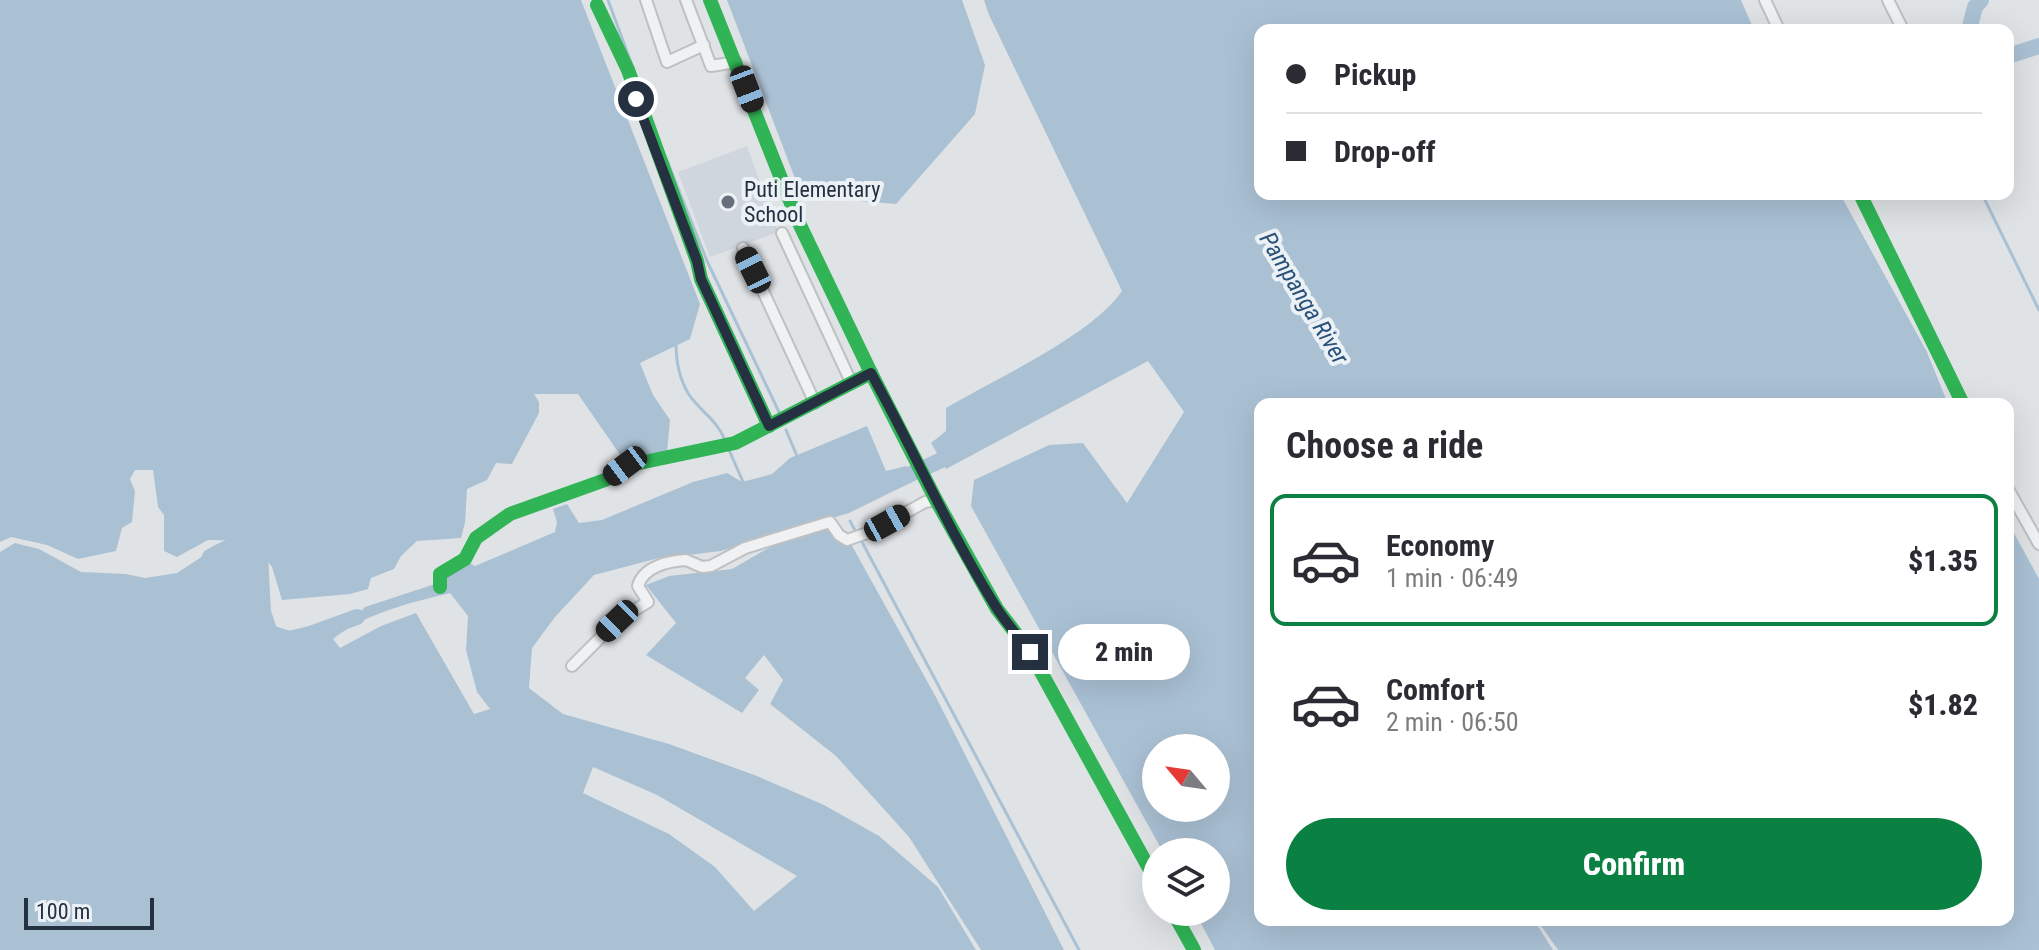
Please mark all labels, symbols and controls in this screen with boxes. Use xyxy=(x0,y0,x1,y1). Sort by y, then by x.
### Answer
text: Pickup xyxy=(1334,57,1416,92)
car xyxy=(727,62,767,116)
route start xyxy=(618,81,654,117)
text: Drop-off xyxy=(1334,134,1436,169)
place label: Puti Elementary School xyxy=(744,177,880,227)
marker: Puti Elementary School xyxy=(719,193,737,211)
water label: Pampanga River xyxy=(1254,227,1355,370)
car xyxy=(732,243,774,297)
text: Choose a ride xyxy=(1286,425,1483,467)
car xyxy=(599,442,651,490)
car xyxy=(860,501,914,545)
icon: car xyxy=(1290,524,1362,596)
text: Economy xyxy=(1386,528,1494,563)
text: $1.35 xyxy=(1908,543,1978,578)
text: 1 min · 06:49 xyxy=(1386,563,1519,593)
car xyxy=(591,596,643,646)
callout: 2 min xyxy=(1058,624,1190,680)
route end xyxy=(1012,634,1048,670)
text: 2 min xyxy=(1095,637,1153,667)
icon: car xyxy=(1290,668,1362,740)
text: Comfort xyxy=(1386,672,1485,707)
text: $1.82 xyxy=(1908,687,1978,722)
text: 2 min · 06:50 xyxy=(1386,707,1519,737)
north arrow xyxy=(1142,734,1230,822)
map controls xyxy=(1142,734,1230,926)
button: Confirm xyxy=(1286,818,1982,910)
button: layers xyxy=(1142,838,1230,926)
scale bar xyxy=(24,894,154,930)
text: 100 m xyxy=(36,899,90,924)

